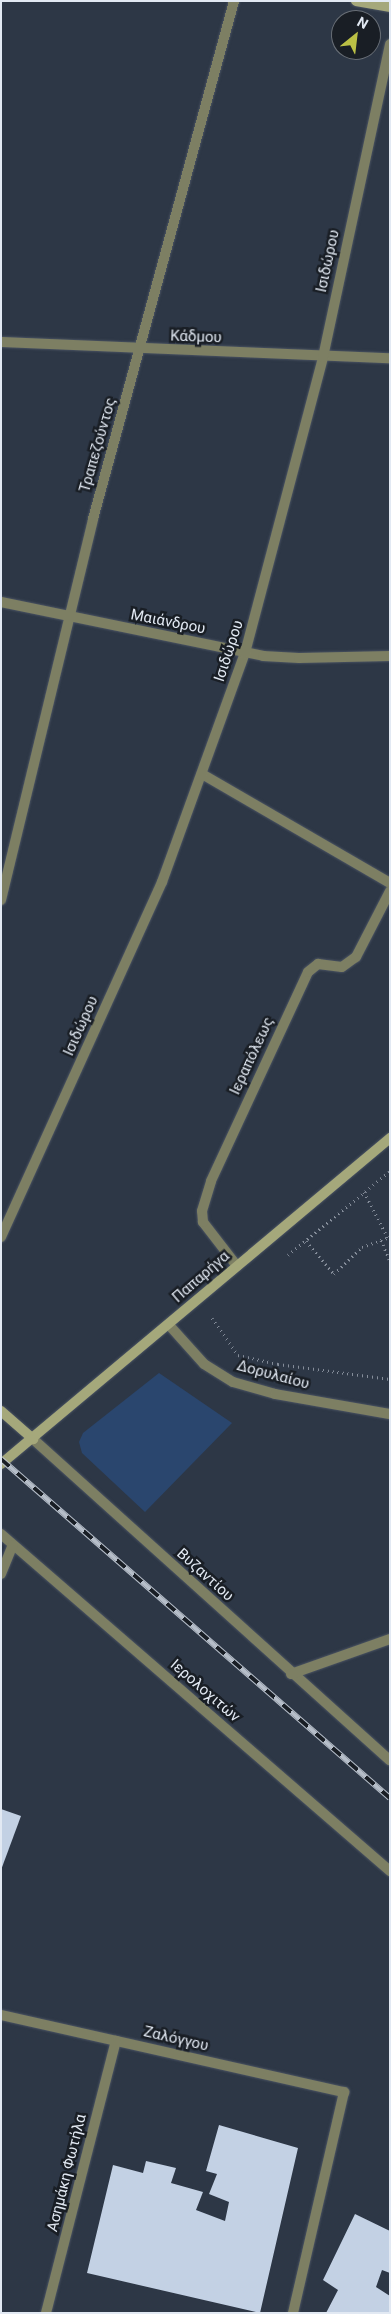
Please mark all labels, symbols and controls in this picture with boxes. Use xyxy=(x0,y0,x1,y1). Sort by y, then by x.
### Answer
north arrow xyxy=(331,10,381,60)
text: N xyxy=(355,13,371,32)
street label: Ισιδώρου xyxy=(313,228,343,294)
street label: Κάδμου xyxy=(170,327,222,347)
street label: Τραπεζούντος xyxy=(76,396,120,494)
street label: Μαιάνδρου xyxy=(129,606,207,638)
street label: Ισιδώρου xyxy=(211,618,247,684)
street label: Ισιδώρου xyxy=(60,993,102,1059)
street label: Ιεραπόλεως xyxy=(226,1014,278,1098)
street label: Παπαρήγα xyxy=(169,1247,233,1307)
street label: Δορυλαίου xyxy=(235,1357,311,1393)
street label: Βυζαντίου xyxy=(173,1545,237,1605)
street label: Ιερολοχιτών xyxy=(167,1656,243,1726)
street label: Ζαλόγγου xyxy=(142,2023,210,2055)
street label: Ασημάκη Φωτήλα xyxy=(44,2112,90,2234)

